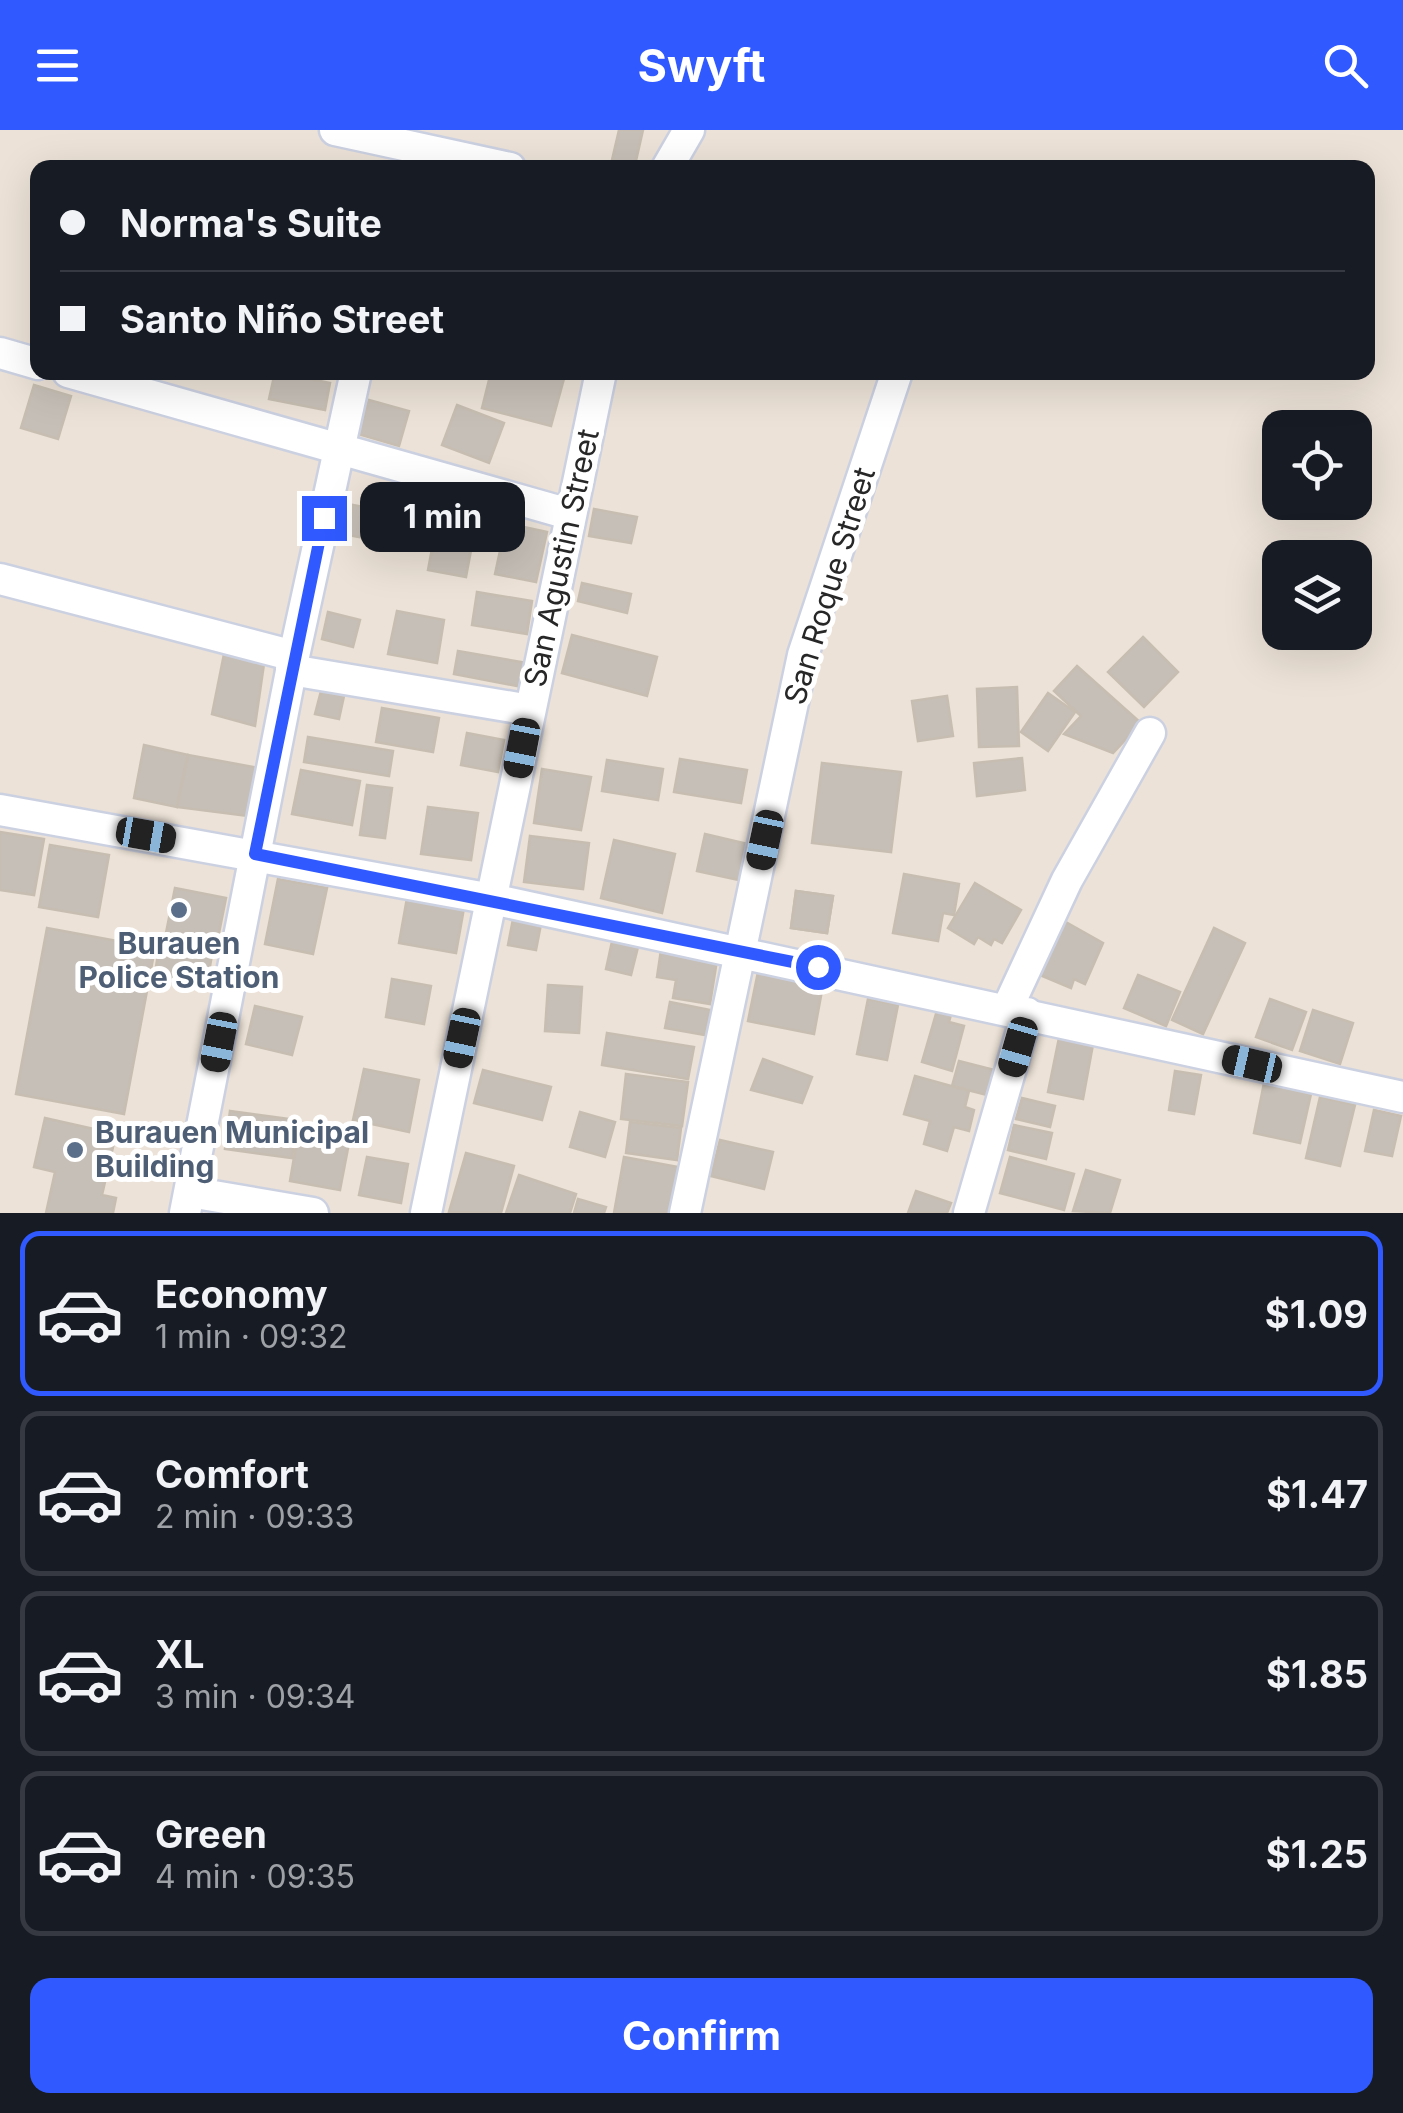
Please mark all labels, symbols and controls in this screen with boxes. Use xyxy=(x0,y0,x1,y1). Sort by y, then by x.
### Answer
icon: menu xyxy=(30,38,85,93)
text: Swyft xyxy=(637,38,766,93)
icon: search xyxy=(1318,38,1373,93)
text: Norma's Suite xyxy=(120,200,382,246)
text: Santo Niño Street xyxy=(120,296,444,342)
map controls xyxy=(1262,410,1372,650)
button: locate xyxy=(1262,410,1372,520)
street label: San Agustin Street xyxy=(516,425,606,690)
street label: San Roque Street xyxy=(776,463,882,709)
callout: 1 min xyxy=(359,483,524,553)
route end xyxy=(302,496,347,541)
text: 1 min xyxy=(403,497,482,536)
button: layers xyxy=(1262,540,1372,650)
car xyxy=(502,716,542,780)
car xyxy=(744,808,786,872)
car xyxy=(114,815,178,855)
marker: Burauen Police Station xyxy=(168,899,190,921)
place label: Burauen Police Station xyxy=(79,925,279,995)
route start xyxy=(796,945,841,990)
car xyxy=(441,1006,483,1070)
car xyxy=(199,1010,239,1074)
car xyxy=(995,1014,1041,1080)
car xyxy=(1219,1043,1285,1085)
place label: Burauen Municipal Building xyxy=(95,1114,369,1184)
marker: Burauen Municipal Building xyxy=(64,1139,86,1161)
icon: car xyxy=(35,1269,125,1359)
text: Economy xyxy=(155,1271,328,1317)
text: $1.09 xyxy=(1265,1291,1368,1337)
text: 1 min · 09:32 xyxy=(155,1317,347,1356)
icon: car xyxy=(35,1449,125,1539)
text: Comfort xyxy=(155,1451,309,1497)
text: $1.47 xyxy=(1266,1471,1368,1517)
text: 2 min · 09:33 xyxy=(155,1497,354,1536)
icon: car xyxy=(35,1629,125,1719)
text: XL xyxy=(155,1631,205,1677)
text: $1.85 xyxy=(1266,1651,1368,1697)
text: 3 min · 09:34 xyxy=(155,1677,355,1716)
icon: car xyxy=(35,1809,125,1899)
text: Green xyxy=(155,1811,267,1857)
text: $1.25 xyxy=(1266,1831,1368,1877)
text: 4 min · 09:35 xyxy=(155,1857,355,1896)
button: Confirm xyxy=(30,1978,1373,2093)

